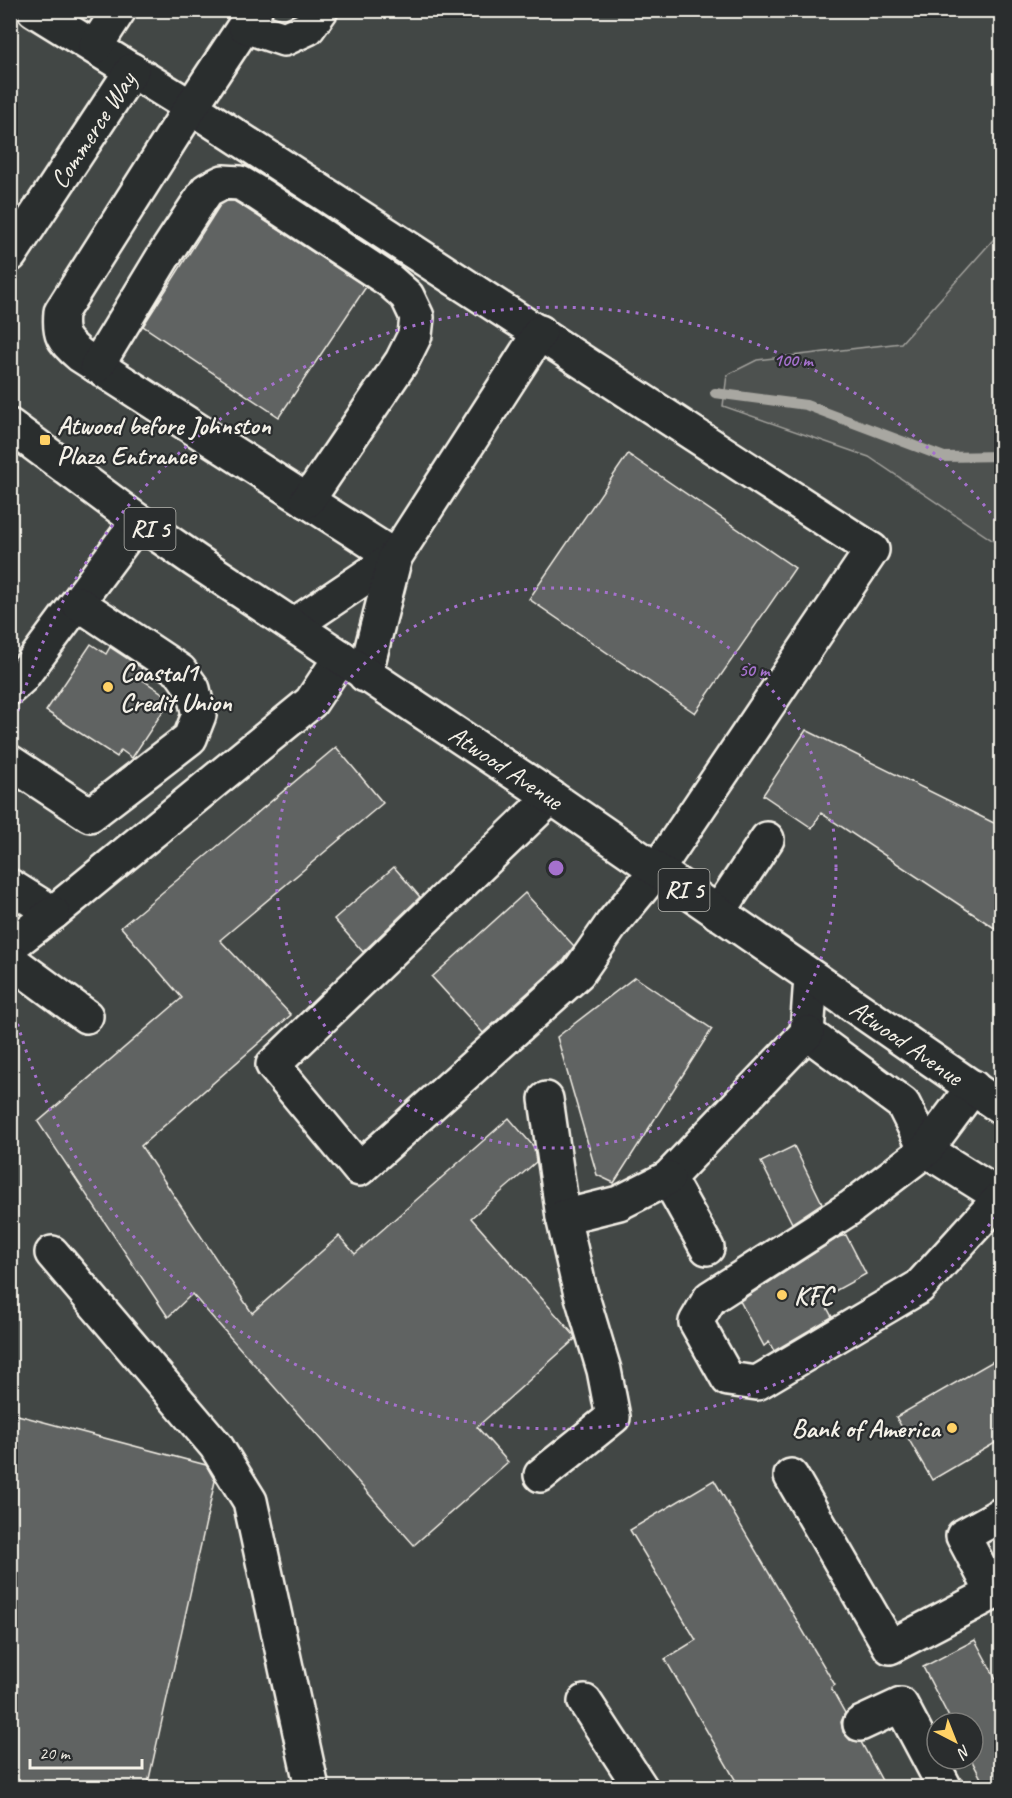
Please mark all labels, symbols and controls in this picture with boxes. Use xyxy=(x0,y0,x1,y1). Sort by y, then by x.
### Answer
street label: Commerce Way xyxy=(43,64,144,195)
text: 100 m xyxy=(774,349,814,371)
place label: Atwood before Johnston Plaza Entrance xyxy=(57,409,272,472)
marker: Atwood before Johnston Plaza Entrance xyxy=(38,433,52,447)
road number: RI 5 xyxy=(124,508,176,550)
place label: Coastal1 Credit Union xyxy=(120,656,233,719)
text: 50 m xyxy=(739,659,771,681)
marker: Coastal1 Credit Union xyxy=(101,680,115,694)
street label: Atwood Avenue xyxy=(442,718,570,818)
centre of rings xyxy=(546,858,566,878)
road number: RI 5 xyxy=(658,869,710,911)
street label: Atwood Avenue xyxy=(843,992,970,1094)
place label: KFC xyxy=(794,1279,836,1312)
marker: KFC xyxy=(775,1288,789,1302)
place label: Bank of America xyxy=(792,1412,942,1445)
marker: Bank of America xyxy=(945,1421,959,1435)
north arrow xyxy=(925,1711,985,1771)
scale bar xyxy=(30,1732,142,1770)
text: N xyxy=(952,1741,975,1764)
text: 20 m xyxy=(39,1742,72,1764)

